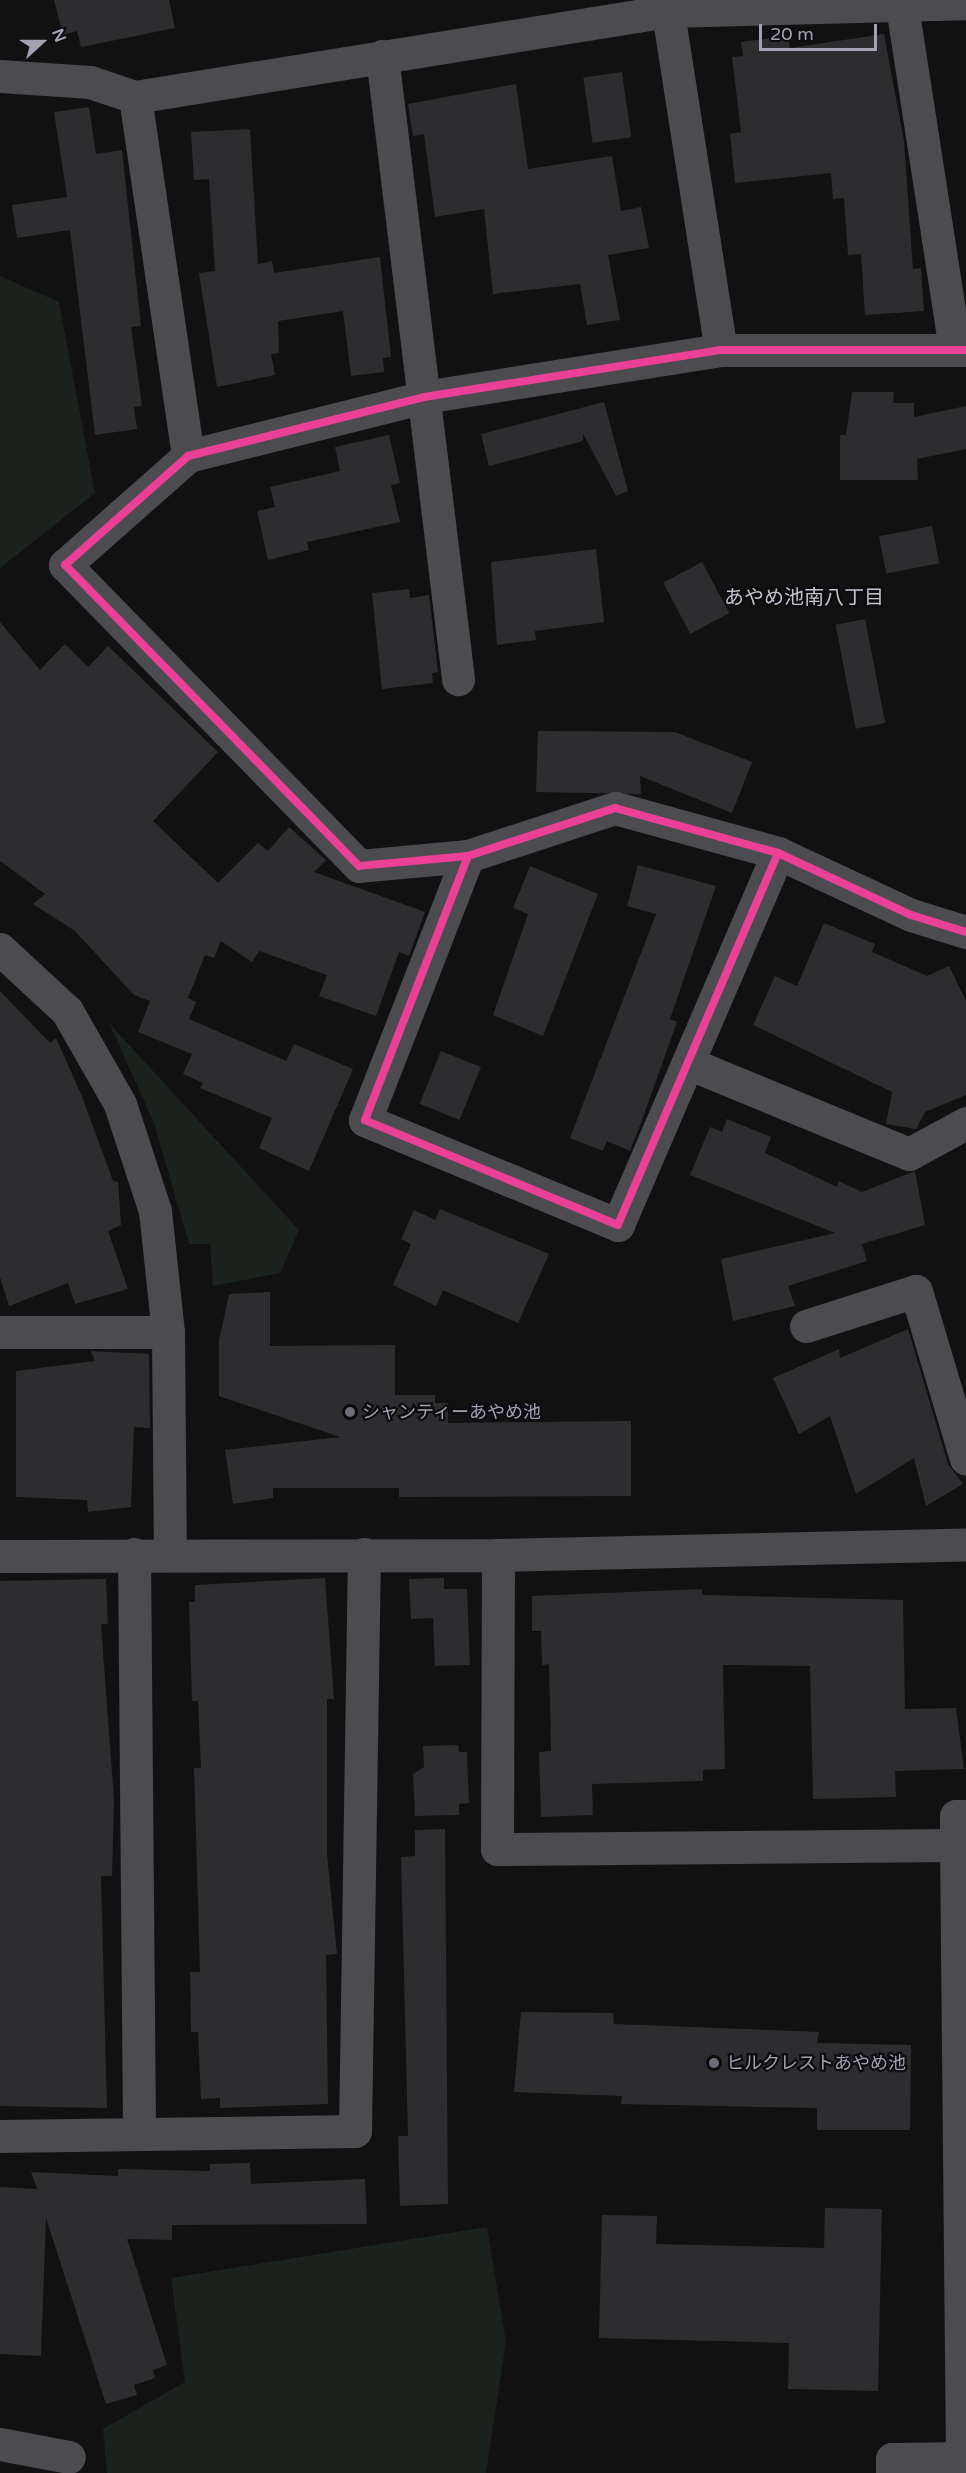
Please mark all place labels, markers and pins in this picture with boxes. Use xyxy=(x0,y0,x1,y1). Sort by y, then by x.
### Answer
place label: シャンティーあやめ池 xyxy=(362,1401,542,1423)
marker: シャンティーあやめ池 xyxy=(343,1405,357,1419)
place label: ヒルクレストあやめ池 xyxy=(726,2052,906,2074)
marker: ヒルクレストあやめ池 xyxy=(707,2056,721,2070)

